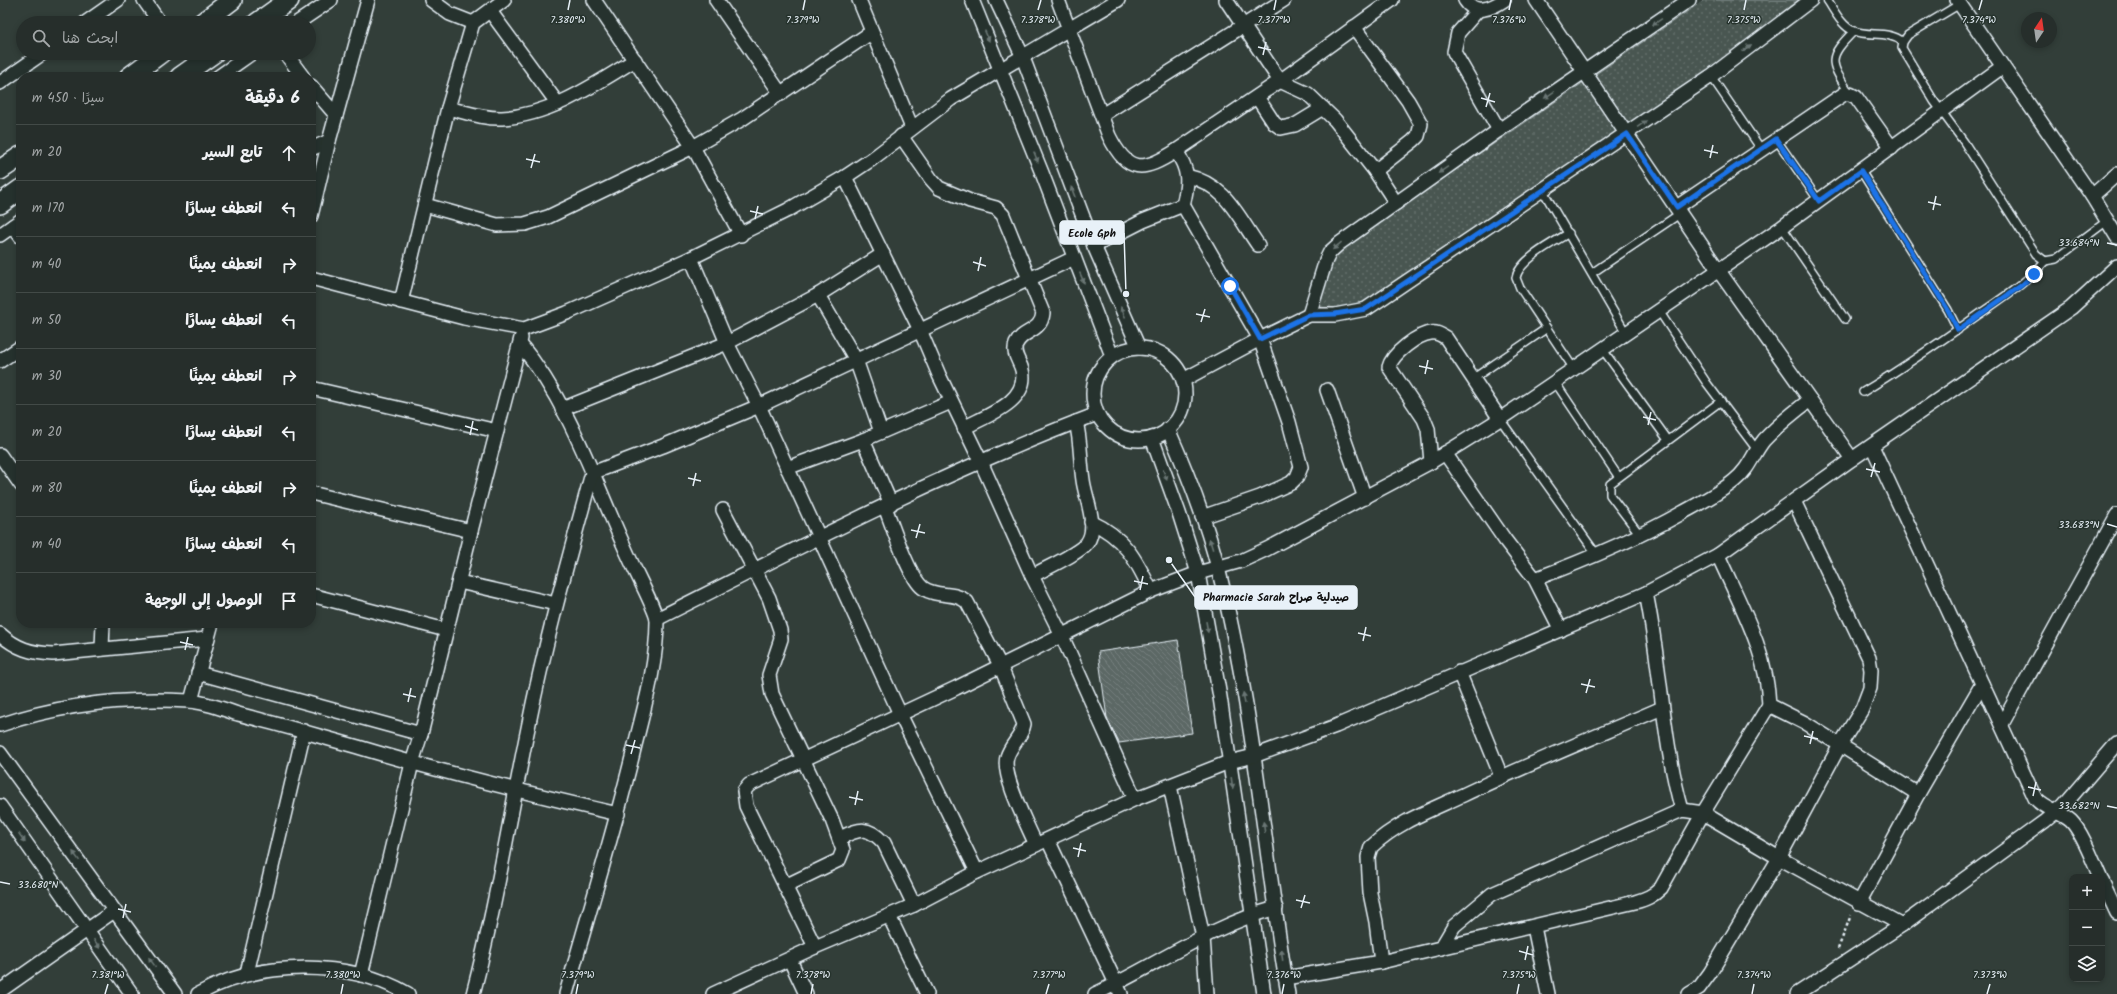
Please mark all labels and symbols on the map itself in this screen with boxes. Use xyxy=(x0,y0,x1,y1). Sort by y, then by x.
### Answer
text: 7.380°W xyxy=(551,12,586,28)
text: 7.379°W xyxy=(786,12,820,28)
text: 7.378°W xyxy=(1021,12,1055,28)
text: 7.377°W xyxy=(1257,12,1291,28)
text: 7.376°W xyxy=(1492,12,1526,28)
text: 7.375°W xyxy=(1727,12,1761,28)
text: 7.374°W xyxy=(1962,12,1996,28)
north arrow xyxy=(2021,12,2057,48)
one-way arrow xyxy=(1651,18,1662,26)
one-way arrow xyxy=(984,30,990,41)
one-way arrow xyxy=(1742,44,1753,53)
one-way arrow xyxy=(1544,91,1554,99)
one-way arrow xyxy=(1636,120,1647,128)
one-way arrow xyxy=(1033,151,1039,163)
one-way arrow xyxy=(1438,166,1448,174)
one-way arrow xyxy=(1070,186,1076,198)
callout: Ecole Gph xyxy=(1060,221,1124,244)
text: Ecole Gph xyxy=(1068,225,1116,243)
text: 33.684°N xyxy=(2058,235,2100,251)
one-way arrow xyxy=(1332,241,1342,250)
route end xyxy=(2025,265,2043,283)
one-way arrow xyxy=(1079,272,1085,284)
route start xyxy=(1221,277,1239,295)
one-way arrow xyxy=(1120,306,1126,318)
one-way arrow xyxy=(1163,469,1169,481)
text: 33.683°N xyxy=(2058,517,2100,533)
one-way arrow xyxy=(1208,538,1214,550)
callout: Pharmacie Sarah صيدلية صراح xyxy=(1195,586,1357,609)
text: Pharmacie Sarah صيدلية صراح xyxy=(1203,589,1349,607)
one-way arrow xyxy=(1204,621,1210,633)
one-way arrow xyxy=(1241,692,1247,704)
one-way arrow xyxy=(1229,777,1235,789)
text: 33.682°N xyxy=(2058,798,2100,814)
one-way arrow xyxy=(1261,821,1267,833)
one-way arrow xyxy=(18,832,26,843)
one-way arrow xyxy=(72,851,80,862)
text: 33.680°N xyxy=(18,877,58,893)
one-way arrow xyxy=(93,939,101,950)
one-way arrow xyxy=(1279,949,1285,961)
one-way arrow xyxy=(148,957,156,968)
text: 7.381°W xyxy=(91,967,125,983)
text: 7.380°W xyxy=(326,967,361,983)
text: 7.379°W xyxy=(561,967,595,983)
text: 7.378°W xyxy=(796,967,830,983)
text: 7.377°W xyxy=(1032,967,1066,983)
text: 7.376°W xyxy=(1267,967,1301,983)
text: 7.375°W xyxy=(1502,967,1536,983)
text: 7.374°W xyxy=(1737,967,1771,983)
text: 7.373°W xyxy=(1973,967,2007,983)

